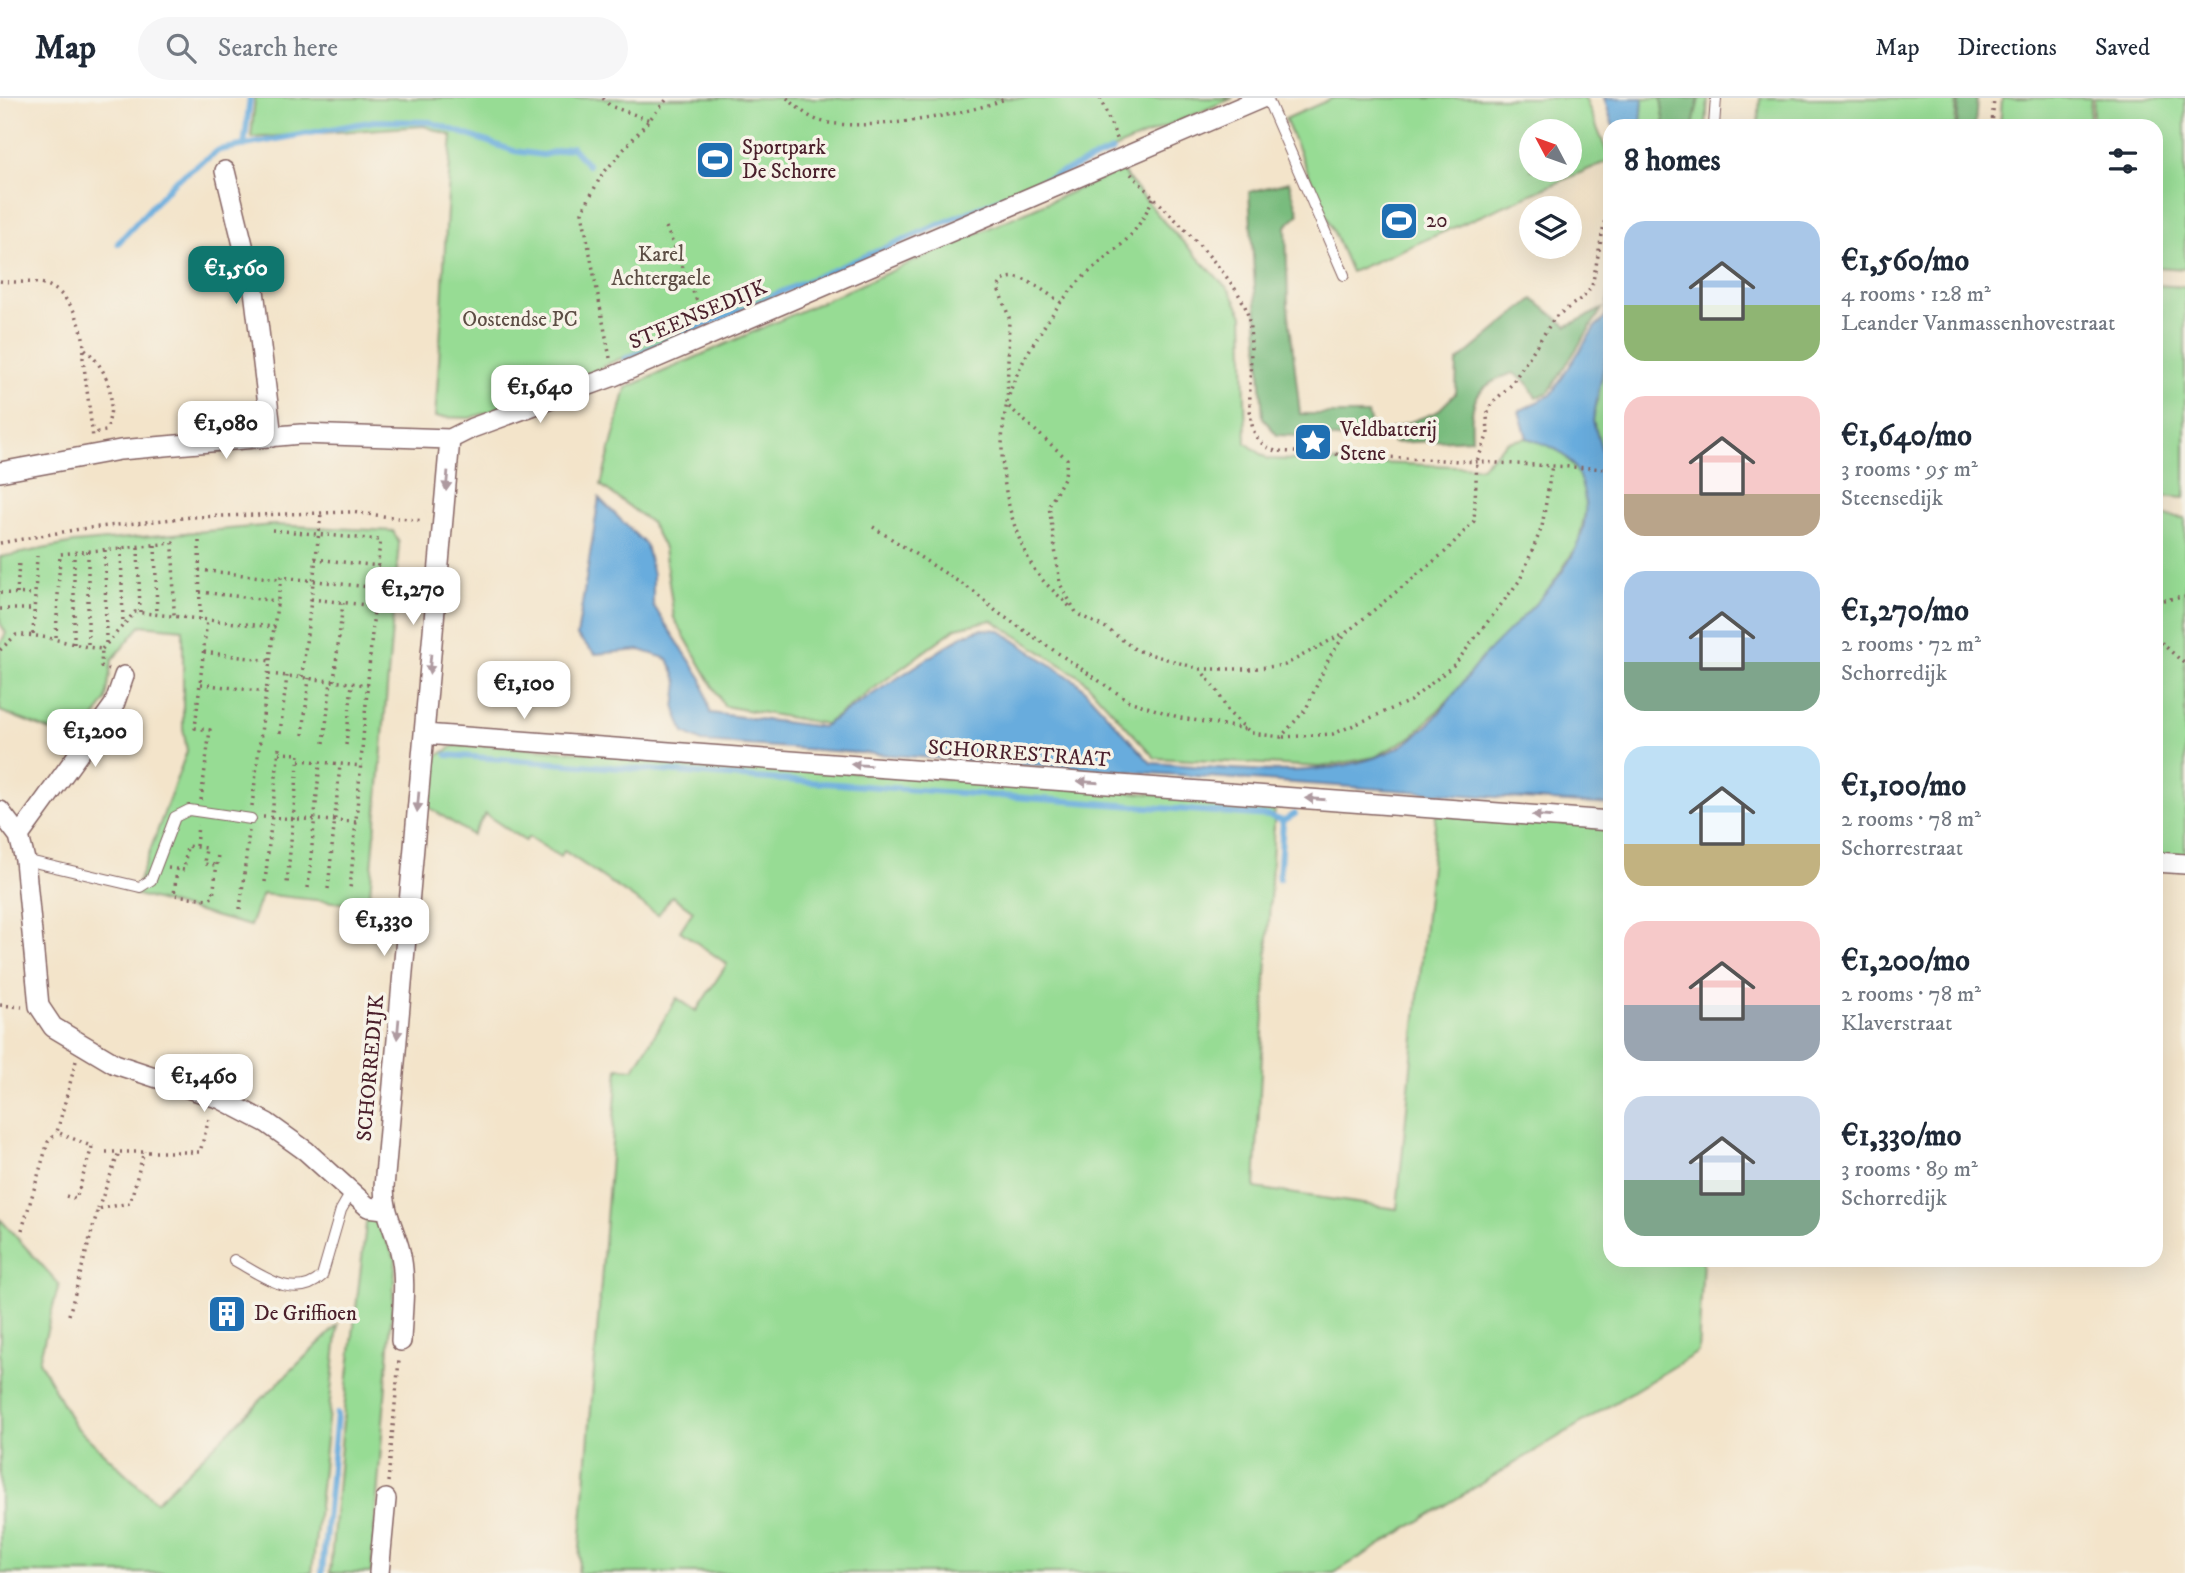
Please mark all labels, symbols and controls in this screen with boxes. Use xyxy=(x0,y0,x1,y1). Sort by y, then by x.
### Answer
search box xyxy=(138,17,628,80)
text: Map xyxy=(35,28,96,69)
icon: search xyxy=(162,29,200,67)
text: Search here xyxy=(218,32,338,65)
text: Map xyxy=(1875,33,1920,63)
text: Directions xyxy=(1958,33,2057,63)
text: Saved xyxy=(2095,33,2150,63)
north arrow xyxy=(1519,119,1582,182)
map controls xyxy=(1519,119,1582,259)
place label: Sportpark De Schorre xyxy=(742,135,837,185)
sports icon: Sportpark De Schorre xyxy=(694,139,736,181)
icon: filters xyxy=(2104,142,2142,180)
text: 8 homes xyxy=(1624,143,1721,180)
button: layers xyxy=(1519,196,1582,259)
sports icon: 20 xyxy=(1378,200,1420,242)
place label: 20 xyxy=(1426,208,1448,234)
park label: Karel Achtergaele xyxy=(611,242,711,292)
text: €1,560/mo xyxy=(1841,243,1969,280)
pin: €1,560 xyxy=(179,246,293,306)
icon: home xyxy=(1680,249,1764,333)
text: €1,560 xyxy=(204,254,268,283)
street label: STEENSEDIJK xyxy=(625,274,771,356)
text: 4 rooms · 128 m² xyxy=(1841,280,1991,309)
park label: Oostendse PC xyxy=(462,307,578,333)
text: Leander Vanmassenhovestraat xyxy=(1841,309,2115,338)
pin: €1,640 xyxy=(483,366,597,425)
text: €1,640 xyxy=(507,373,573,402)
pin: €1,080 xyxy=(169,402,283,461)
text: €1,080 xyxy=(194,409,258,438)
place label: Veldbatterij Stene xyxy=(1339,417,1437,467)
text: €1,640/mo xyxy=(1841,418,1972,455)
place icon: Veldbatterij Stene xyxy=(1292,421,1334,463)
icon: home xyxy=(1680,424,1764,508)
text: 3 rooms · 95 m² xyxy=(1841,455,1978,484)
one-way arrow xyxy=(441,470,452,492)
text: Steensedijk xyxy=(1841,484,1943,513)
pin: €1,270 xyxy=(356,568,470,627)
text: €1,270 xyxy=(381,575,445,604)
text: €1,270/mo xyxy=(1841,593,1969,630)
icon: home xyxy=(1680,599,1764,683)
text: 2 rooms · 72 m² xyxy=(1841,630,1981,659)
one-way arrow xyxy=(424,653,435,675)
text: Schorredijk xyxy=(1841,659,1947,688)
pin: €1,100 xyxy=(467,662,581,721)
text: €1,100 xyxy=(493,669,555,698)
pin: €1,200 xyxy=(38,710,152,769)
text: €1,200 xyxy=(63,717,127,746)
street label: SCHORRESTRAAT xyxy=(927,735,1111,773)
one-way arrow xyxy=(850,759,872,770)
text: €1,100/mo xyxy=(1841,768,1966,805)
icon: home xyxy=(1680,774,1764,858)
one-way arrow xyxy=(1077,776,1099,787)
one-way arrow xyxy=(412,791,423,813)
one-way arrow xyxy=(1304,793,1326,804)
text: 2 rooms · 78 m² xyxy=(1841,805,1981,834)
one-way arrow xyxy=(1531,810,1553,821)
text: Schorrestraat xyxy=(1841,834,1963,863)
pin: €1,330 xyxy=(327,898,441,958)
text: €1,330 xyxy=(355,906,413,935)
text: €1,200/mo xyxy=(1841,943,1970,980)
icon: home xyxy=(1680,949,1764,1033)
text: 2 rooms · 78 m² xyxy=(1841,980,1981,1009)
street label: SCHORREDIJK xyxy=(352,993,390,1142)
text: Klaverstraat xyxy=(1841,1009,1952,1038)
one-way arrow xyxy=(392,1018,403,1040)
pin: €1,460 xyxy=(147,1054,261,1114)
text: €1,460 xyxy=(171,1062,237,1091)
text: €1,330/mo xyxy=(1841,1118,1961,1155)
icon: home xyxy=(1680,1124,1764,1208)
text: 3 rooms · 89 m² xyxy=(1841,1155,1978,1184)
text: Schorredijk xyxy=(1841,1184,1947,1213)
building icon: De Griffioen xyxy=(206,1293,248,1335)
place label: De Griffioen xyxy=(254,1301,357,1327)

